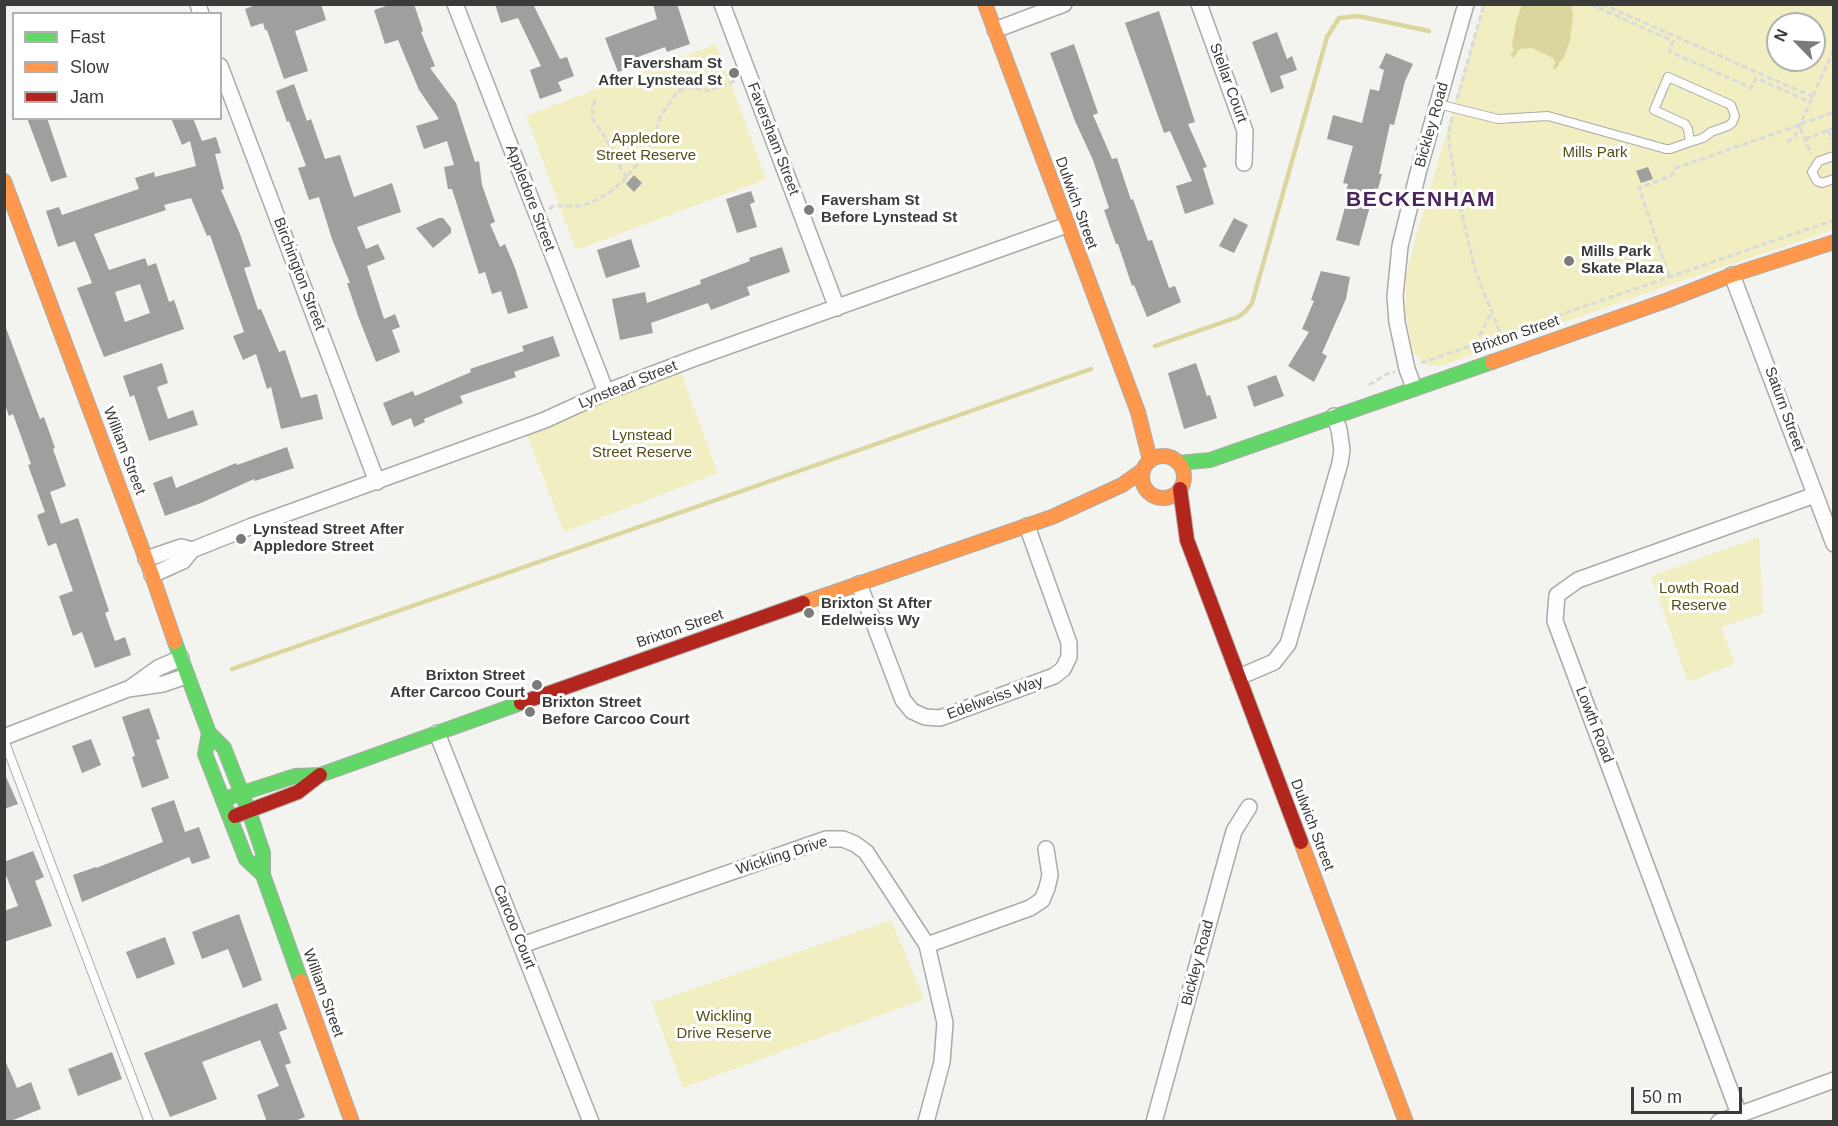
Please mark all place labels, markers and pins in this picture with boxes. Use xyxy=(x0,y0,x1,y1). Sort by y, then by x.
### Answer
place label: Faversham St After Lynstead St xyxy=(598,55,722,90)
marker: Faversham St After Lynstead St xyxy=(727,66,741,80)
place label: Faversham St Before Lynstead St xyxy=(821,192,957,227)
marker: Faversham St Before Lynstead St xyxy=(802,203,816,217)
place label: Mills Park Skate Plaza xyxy=(1581,243,1664,278)
marker: Mills Park Skate Plaza xyxy=(1562,254,1576,268)
place label: Lynstead Street After Appledore Street xyxy=(253,521,404,556)
marker: Lynstead Street After Appledore Street xyxy=(234,532,248,546)
place label: Brixton St After Edelweiss Wy xyxy=(821,595,932,630)
marker: Brixton St After Edelweiss Wy xyxy=(802,606,816,620)
place label: Brixton Street After Carcoo Court xyxy=(390,667,525,702)
marker: Brixton Street After Carcoo Court xyxy=(530,678,544,692)
place label: Brixton Street Before Carcoo Court xyxy=(542,694,690,729)
marker: Brixton Street Before Carcoo Court xyxy=(523,705,537,719)

